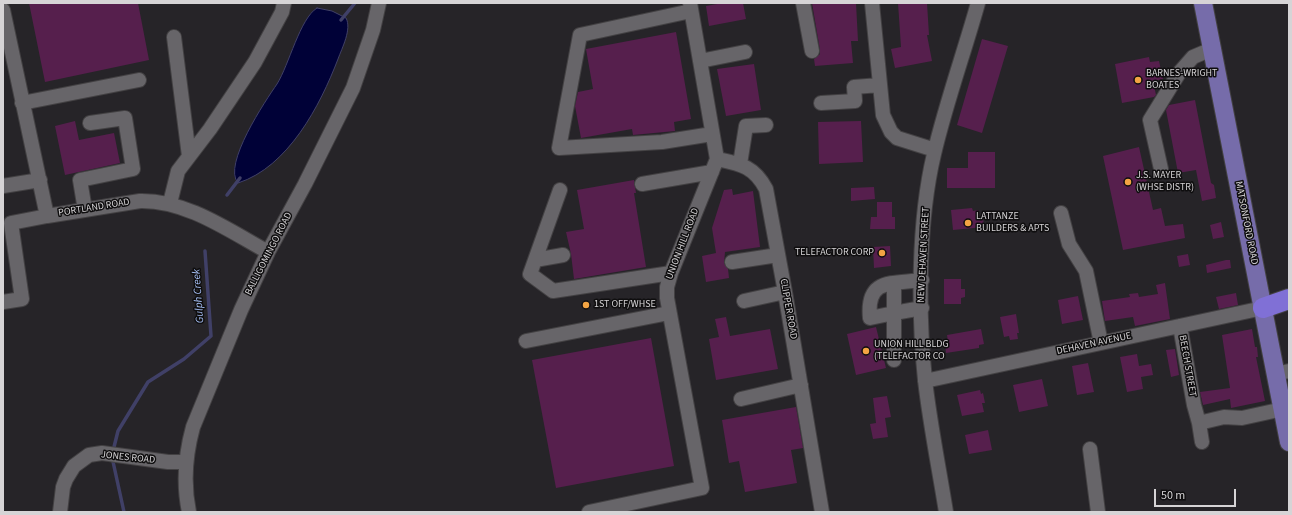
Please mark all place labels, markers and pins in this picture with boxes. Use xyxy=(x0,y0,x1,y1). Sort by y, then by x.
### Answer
place label: BARNES-WRIGHT BOATES xyxy=(1146,68,1217,92)
marker: BARNES-WRIGHT BOATES xyxy=(1133,75,1143,85)
place label: J.S. MAYER (WHSE DISTR) xyxy=(1136,170,1194,194)
marker: J.S. MAYER (WHSE DISTR) xyxy=(1123,177,1133,187)
place label: LATTANZE BUILDERS & APTS xyxy=(976,211,1049,234)
marker: LATTANZE BUILDERS & APTS xyxy=(963,218,973,228)
place label: TELEFACTOR CORP xyxy=(795,247,874,259)
marker: TELEFACTOR CORP xyxy=(877,248,887,258)
place label: 1ST OFF/WHSE xyxy=(594,299,656,311)
marker: 1ST OFF/WHSE xyxy=(581,300,591,310)
place label: UNION HILL BLDG (TELEFACTOR CO xyxy=(874,339,949,362)
marker: UNION HILL BLDG (TELEFACTOR CO xyxy=(861,346,871,356)

